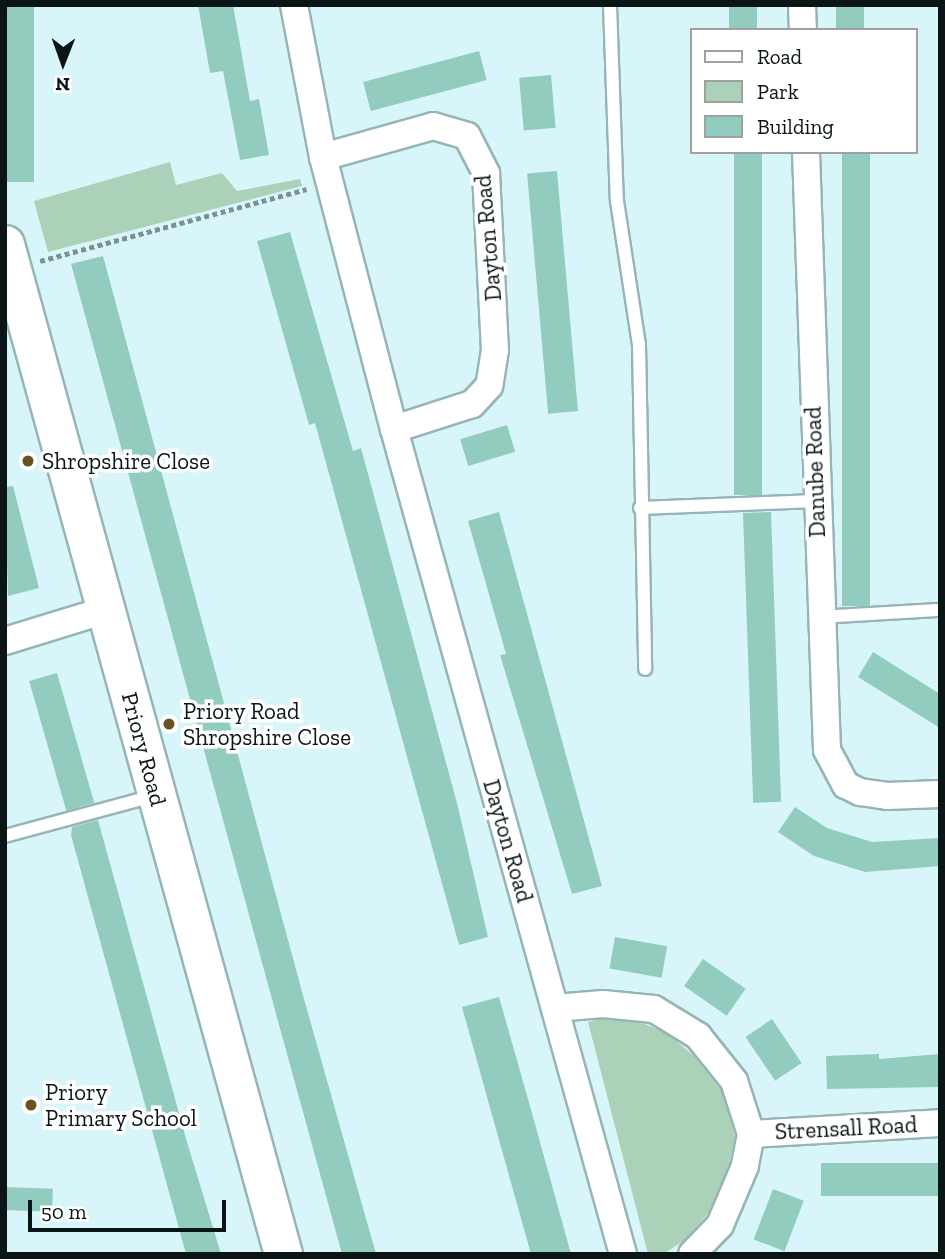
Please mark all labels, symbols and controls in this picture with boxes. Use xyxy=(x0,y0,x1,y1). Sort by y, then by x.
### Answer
north arrow xyxy=(28,28,98,98)
legend xyxy=(690,28,917,154)
text: Road xyxy=(757,44,802,69)
text: N xyxy=(55,73,70,96)
text: Park xyxy=(757,79,799,104)
text: Building xyxy=(757,114,834,139)
street label: Dayton Road xyxy=(469,174,507,302)
street label: Danube Road xyxy=(799,406,831,538)
place label: Shropshire Close xyxy=(42,447,210,475)
marker: Shropshire Close xyxy=(20,453,36,469)
street label: Priory Road xyxy=(116,689,172,809)
place label: Priory Road Shropshire Close xyxy=(183,697,351,751)
marker: Priory Road Shropshire Close xyxy=(161,716,177,732)
street label: Dayton Road xyxy=(477,776,539,906)
place label: Priory Primary School xyxy=(45,1078,197,1132)
marker: Priory Primary School xyxy=(23,1097,39,1113)
street label: Strensall Road xyxy=(774,1110,918,1146)
scale bar xyxy=(32,1186,229,1230)
text: 50 m xyxy=(41,1199,87,1224)

